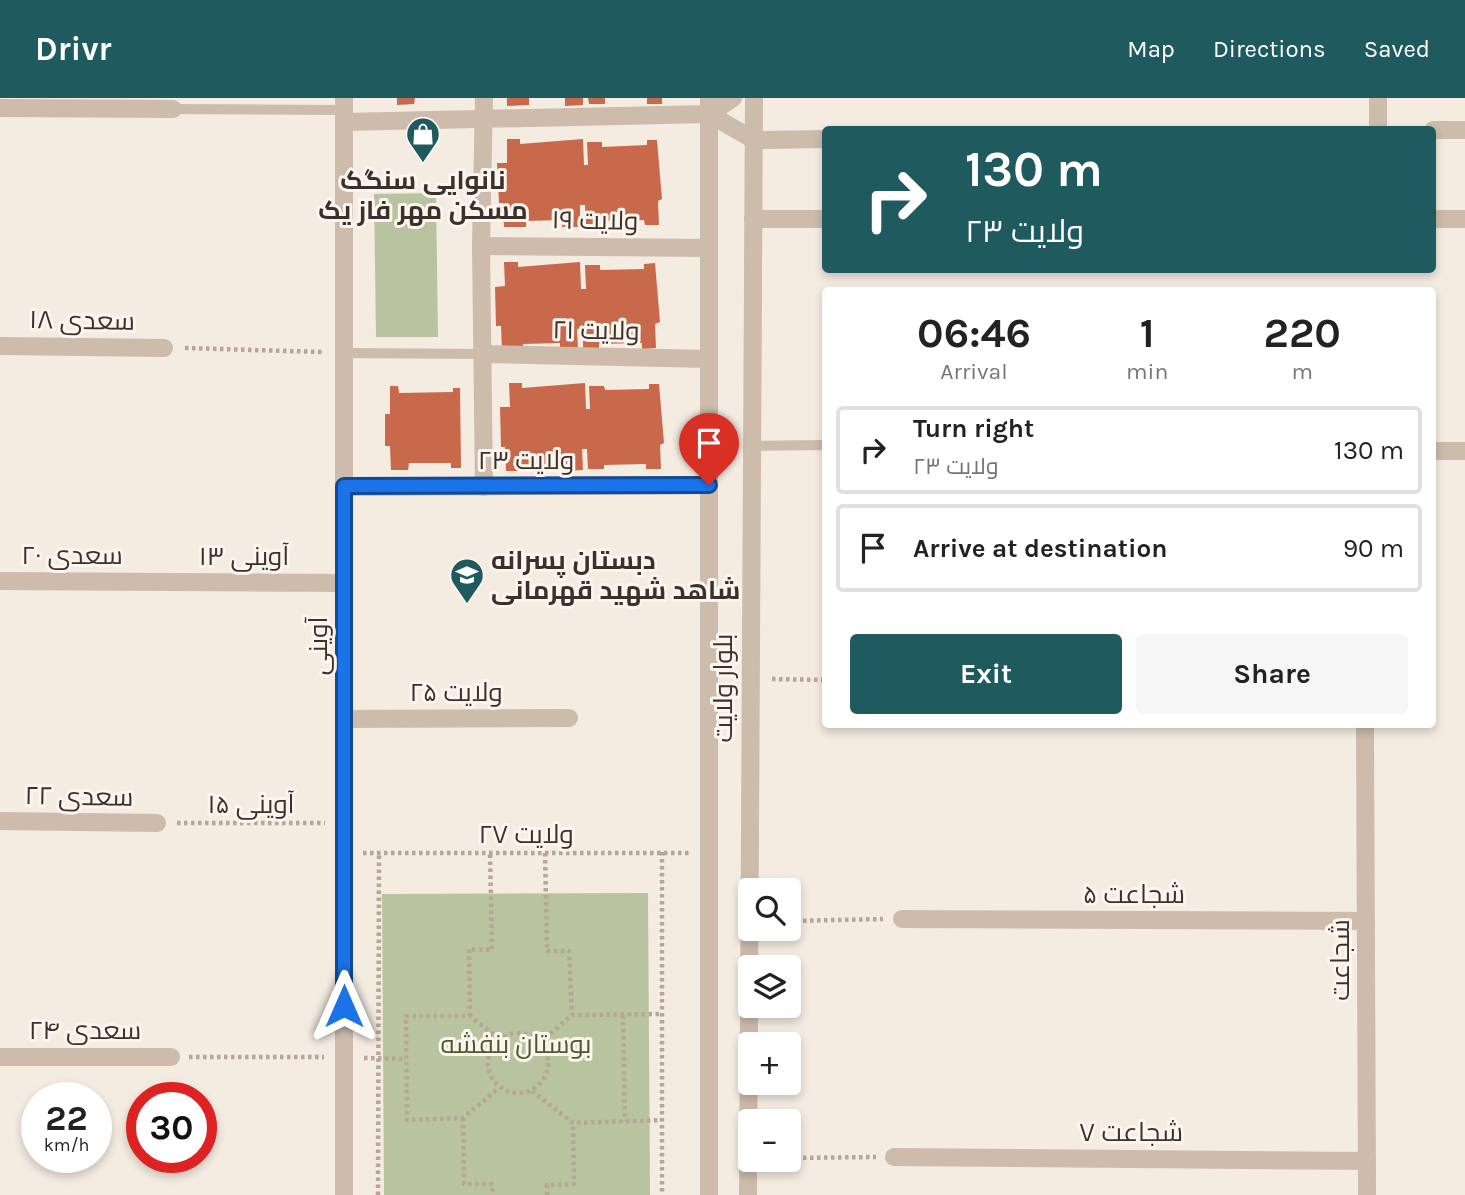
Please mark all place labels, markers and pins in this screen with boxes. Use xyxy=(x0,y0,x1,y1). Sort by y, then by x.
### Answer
shop icon: نانوایی سنگک مسکن مهر فاز یک xyxy=(404,115,442,164)
place label: نانوایی سنگک مسکن مهر فاز یک xyxy=(318,165,528,226)
pin xyxy=(679,413,739,485)
place label: دبستان پسرانه شاهد شهید قهرمانی xyxy=(491,545,740,606)
school or university icon: دبستان پسرانه شاهد شهید قهرمانی xyxy=(448,556,486,605)

